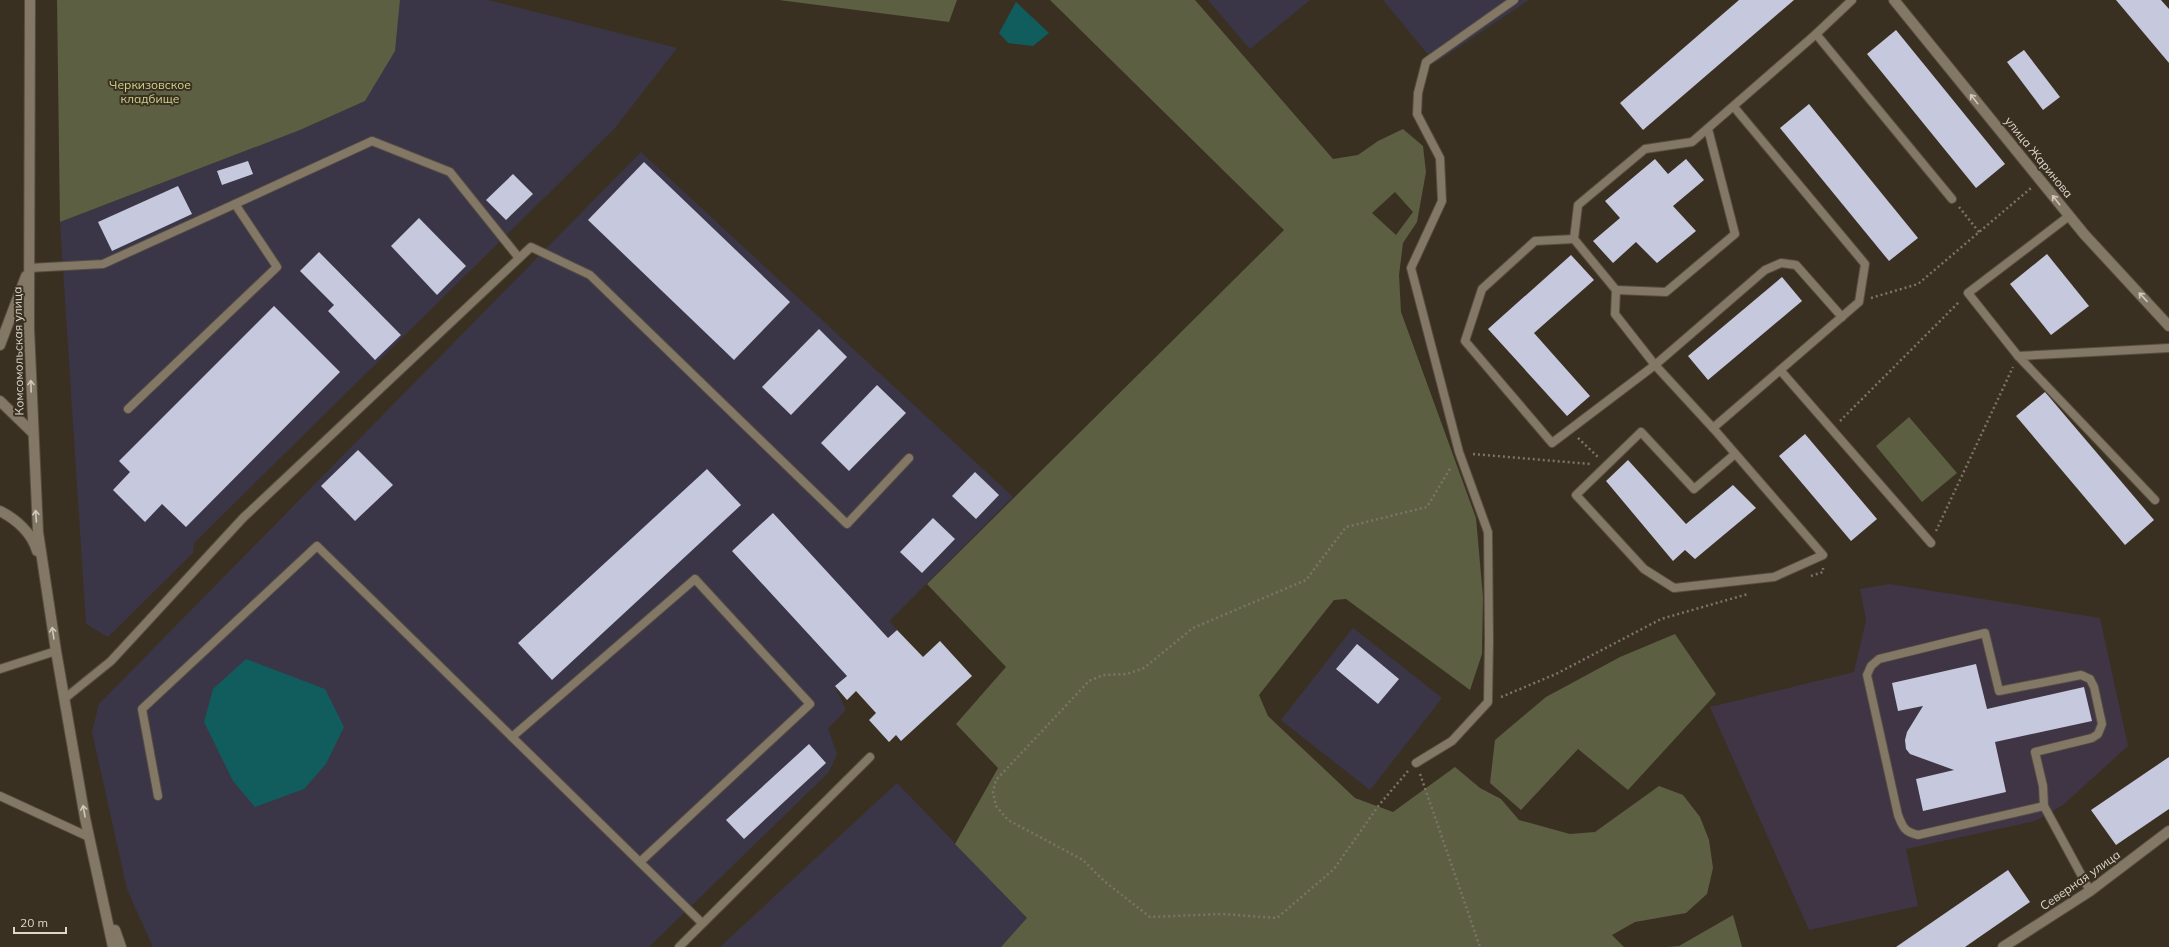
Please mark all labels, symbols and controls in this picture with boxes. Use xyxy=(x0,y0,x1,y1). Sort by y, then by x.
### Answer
park label: Черкизовское кладбище xyxy=(109,77,191,106)
one-way arrow xyxy=(1970,93,1979,104)
street label: улица Жаринова xyxy=(2002,113,2076,201)
one-way arrow xyxy=(2052,194,2061,205)
street label: Комсомольская улица xyxy=(9,286,27,416)
one-way arrow xyxy=(2138,292,2147,302)
one-way arrow xyxy=(28,380,35,393)
one-way arrow xyxy=(33,510,40,523)
one-way arrow xyxy=(49,627,57,640)
one-way arrow xyxy=(80,805,88,818)
street label: Северная улица xyxy=(2037,847,2123,913)
scale bar xyxy=(14,909,66,935)
text: 20 m xyxy=(20,915,48,930)

